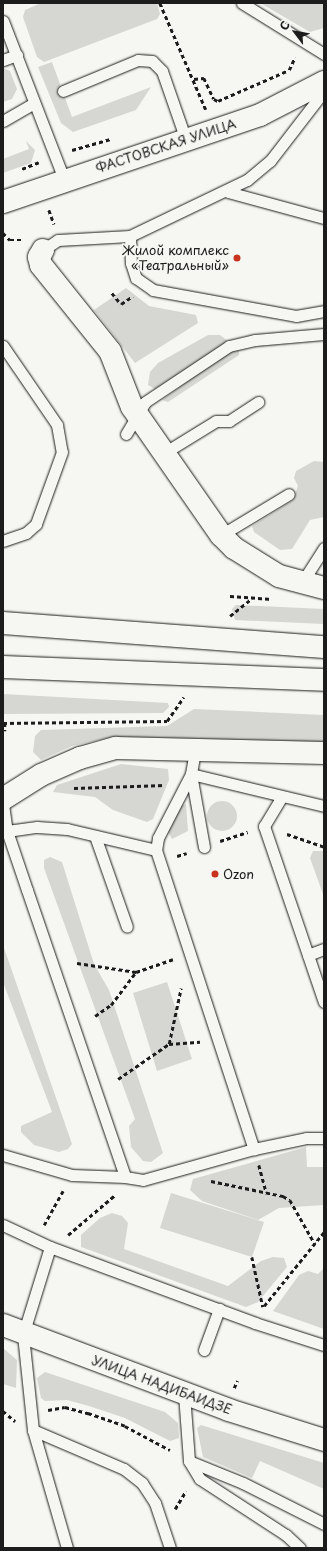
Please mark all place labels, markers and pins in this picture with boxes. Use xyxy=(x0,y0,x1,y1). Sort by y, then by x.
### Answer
place label: Жилой комплекс «Театральный» xyxy=(122,243,229,274)
marker: Жилой комплекс «Театральный» xyxy=(232,253,242,263)
place label: Ozon xyxy=(223,866,254,882)
marker: Ozon xyxy=(210,869,220,879)

